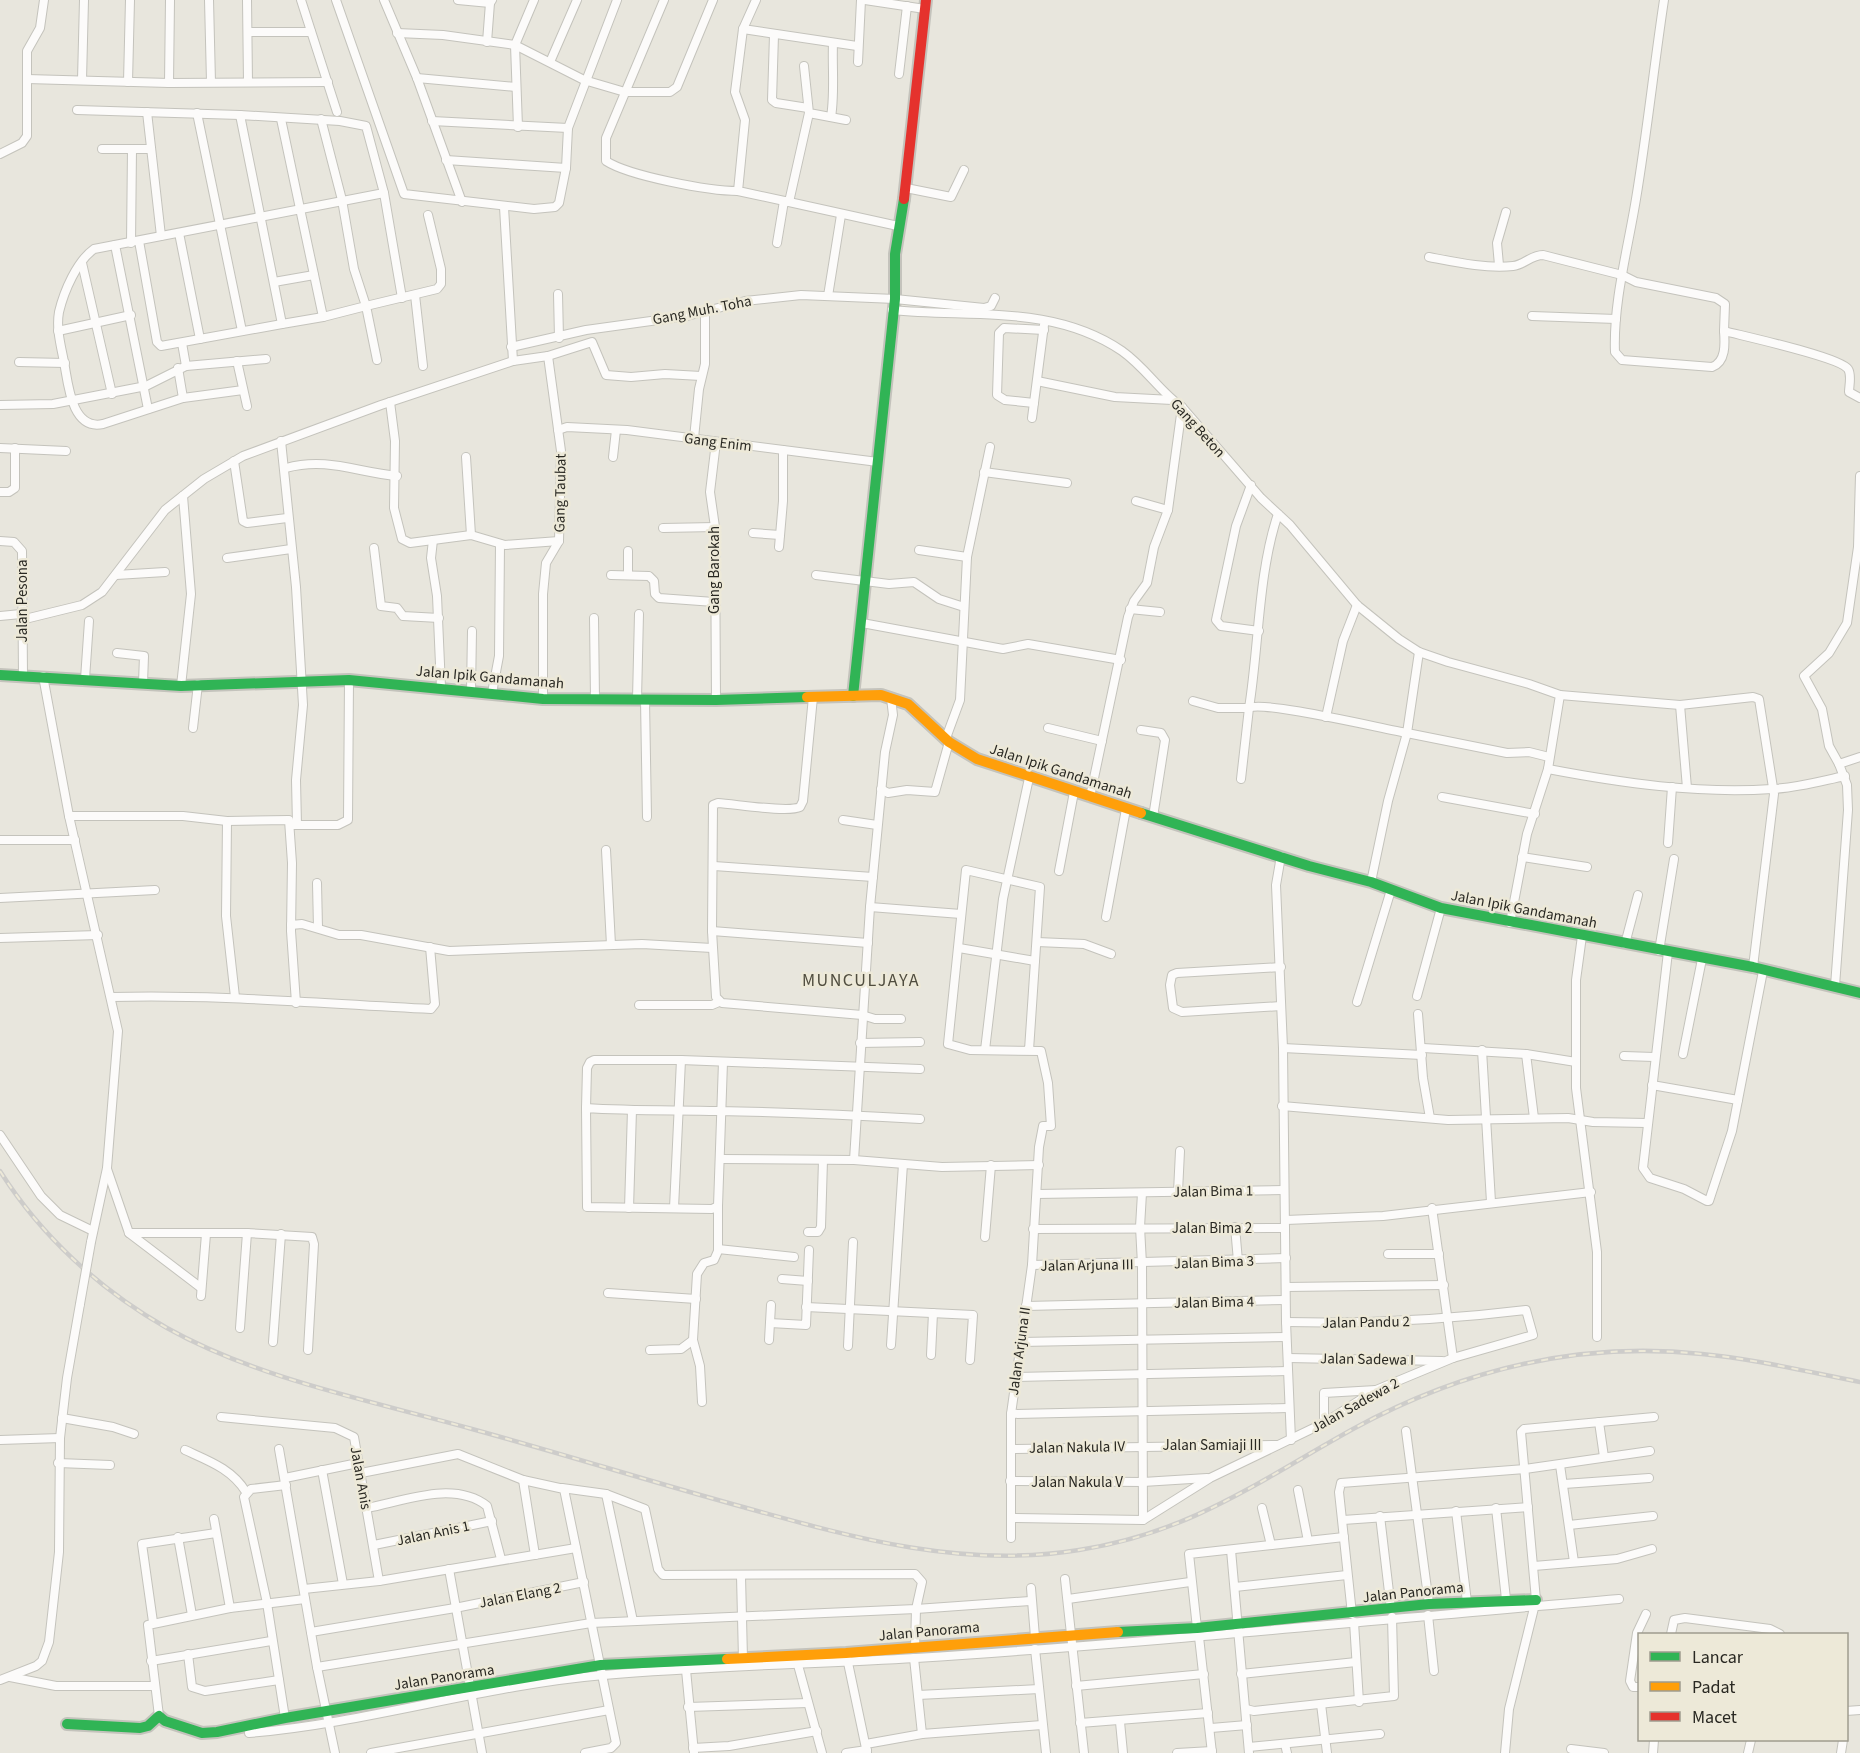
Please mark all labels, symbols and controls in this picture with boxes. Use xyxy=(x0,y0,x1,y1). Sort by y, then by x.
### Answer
street label: Gang Muh. Toha xyxy=(651,291,753,330)
street label: Gang Beton xyxy=(1165,394,1230,462)
street label: Gang Enim xyxy=(683,428,753,457)
street label: Gang Taubat xyxy=(549,453,572,533)
street label: Gang Barokah xyxy=(704,526,725,614)
street label: Jalan Pesona xyxy=(12,559,33,643)
street label: Jalan Ipik Gandamanah xyxy=(415,661,565,694)
street label: Jalan Ipik Gandamanah xyxy=(987,739,1135,804)
street label: Jalan Ipik Gandamanah xyxy=(1449,885,1599,934)
district label: MUNCULJAYA xyxy=(802,968,920,993)
street label: Jalan Bima 1 xyxy=(1173,1180,1253,1203)
street label: Jalan Bima 2 xyxy=(1172,1218,1252,1239)
street label: Jalan Bima 3 xyxy=(1174,1251,1255,1274)
street label: Jalan Arjuna III xyxy=(1040,1254,1134,1277)
street label: Jalan Bima 4 xyxy=(1174,1291,1255,1314)
street label: Jalan Arjuna II xyxy=(1003,1305,1036,1397)
street label: Jalan Pandu 2 xyxy=(1322,1311,1410,1334)
street label: Jalan Sadewa I xyxy=(1320,1348,1414,1371)
street label: Jalan Sadewa 2 xyxy=(1308,1373,1403,1438)
street label: Jalan Samiaji III xyxy=(1163,1435,1261,1456)
street label: Jalan Nakula IV xyxy=(1029,1436,1125,1459)
street label: Jalan Anis xyxy=(345,1445,376,1511)
street label: Jalan Nakula V xyxy=(1031,1472,1123,1493)
street label: Jalan Anis 1 xyxy=(395,1516,472,1551)
street label: Jalan Elang 2 xyxy=(477,1577,563,1614)
street label: Jalan Panorama xyxy=(1361,1577,1465,1608)
street label: Jalan Panorama xyxy=(878,1617,981,1646)
legend xyxy=(1638,1633,1848,1741)
text: Lancar xyxy=(1692,1645,1744,1670)
street label: Jalan Panorama xyxy=(392,1659,496,1696)
text: Padat xyxy=(1692,1675,1735,1700)
text: Macet xyxy=(1692,1705,1737,1730)

